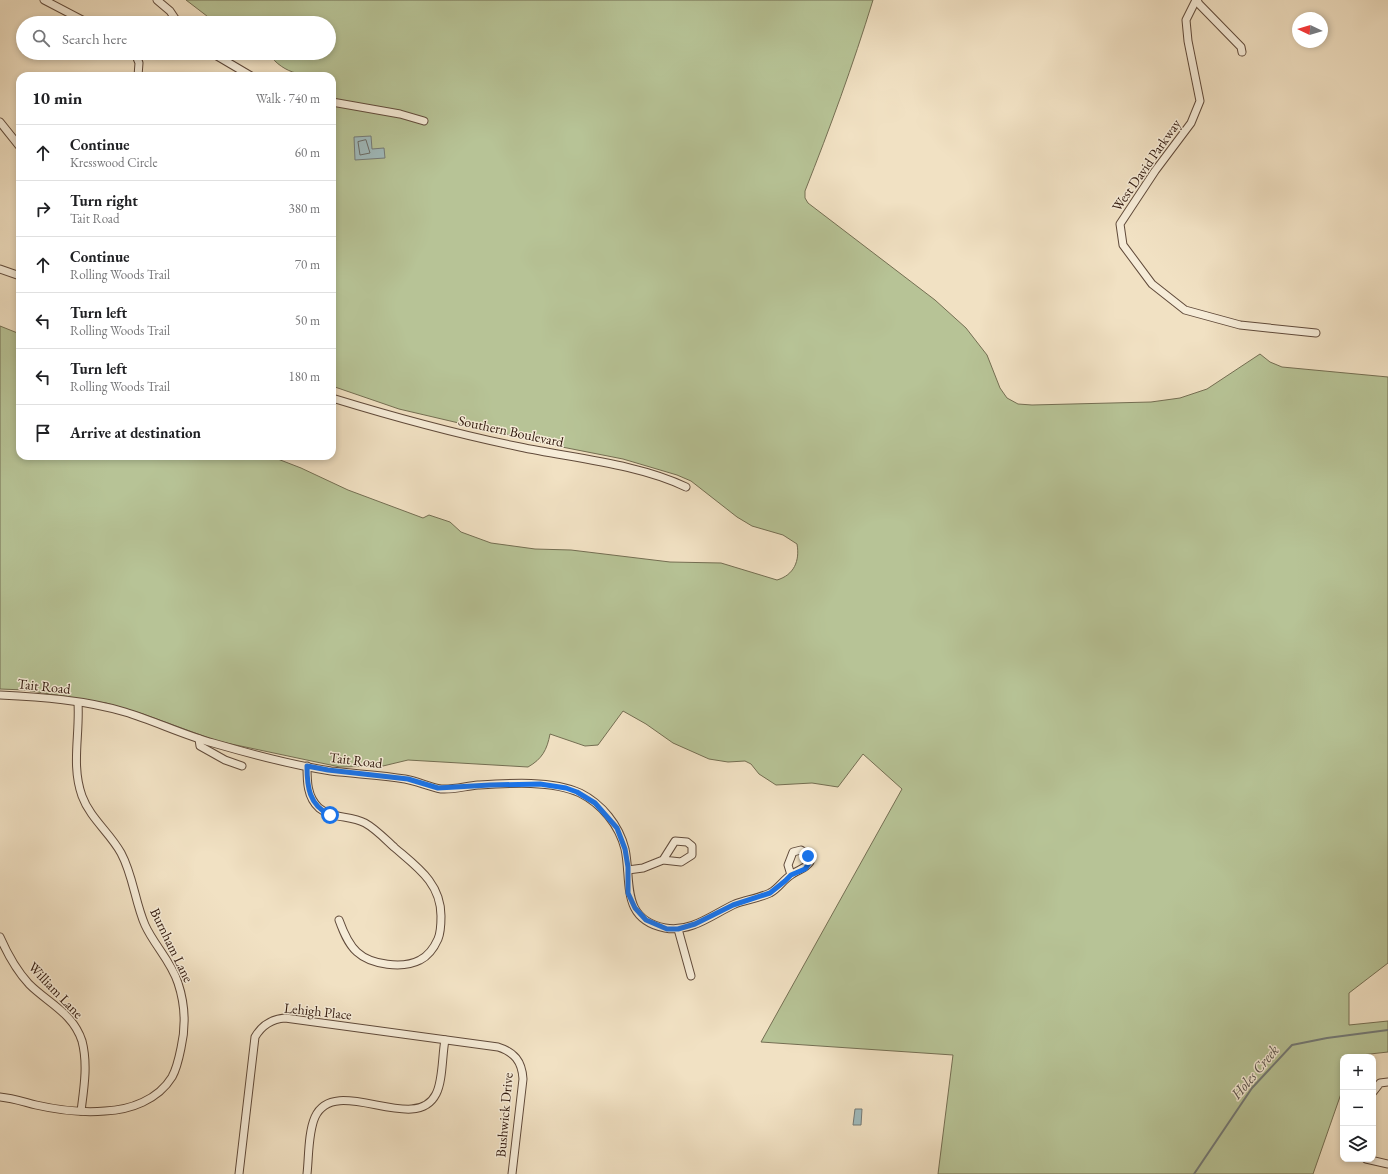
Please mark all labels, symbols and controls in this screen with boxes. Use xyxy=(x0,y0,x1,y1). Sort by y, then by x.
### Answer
north arrow xyxy=(1292,12,1328,48)
search box xyxy=(16,16,336,60)
icon: search xyxy=(30,27,52,49)
text: Search here xyxy=(62,29,127,48)
text: 10 min xyxy=(32,87,82,109)
text: Walk · 740 m xyxy=(256,90,320,107)
street label: West David Parkway xyxy=(1107,115,1185,215)
text: Continue xyxy=(70,135,130,154)
icon: ahead xyxy=(32,142,54,164)
text: 60 m xyxy=(295,144,320,161)
text: Kresswood Circle xyxy=(70,154,158,171)
text: Turn right xyxy=(70,191,138,210)
icon: right xyxy=(32,198,54,220)
text: 380 m xyxy=(289,200,320,217)
text: Tait Road xyxy=(70,210,120,227)
text: Continue xyxy=(70,247,130,266)
icon: ahead xyxy=(32,254,54,276)
text: 70 m xyxy=(295,256,320,273)
text: Rolling Woods Trail xyxy=(70,266,170,283)
text: Turn left xyxy=(70,303,127,322)
icon: left xyxy=(32,310,54,332)
text: 50 m xyxy=(295,312,320,329)
text: Rolling Woods Trail xyxy=(70,322,170,339)
text: Turn left xyxy=(70,359,127,378)
icon: left xyxy=(32,366,54,388)
text: 180 m xyxy=(289,368,320,385)
text: Rolling Woods Trail xyxy=(70,378,170,395)
street label: Southern Boulevard xyxy=(457,411,566,451)
icon: arrive xyxy=(32,422,54,444)
text: Arrive at destination xyxy=(70,423,201,442)
street label: Tait Road xyxy=(16,674,72,698)
street label: Tait Road xyxy=(328,748,385,772)
route start xyxy=(321,806,339,824)
route end xyxy=(799,847,817,865)
street label: Burnham Lane xyxy=(146,905,198,986)
street label: William Lane xyxy=(25,958,88,1023)
street label: Lehigh Place xyxy=(283,998,353,1024)
water label: Holes Creek xyxy=(1226,1041,1283,1103)
map controls xyxy=(1340,1054,1376,1162)
button: + xyxy=(1340,1054,1376,1090)
street label: Bushwick Drive xyxy=(491,1071,517,1158)
button: − xyxy=(1340,1090,1376,1126)
button: layers xyxy=(1340,1126,1376,1162)

